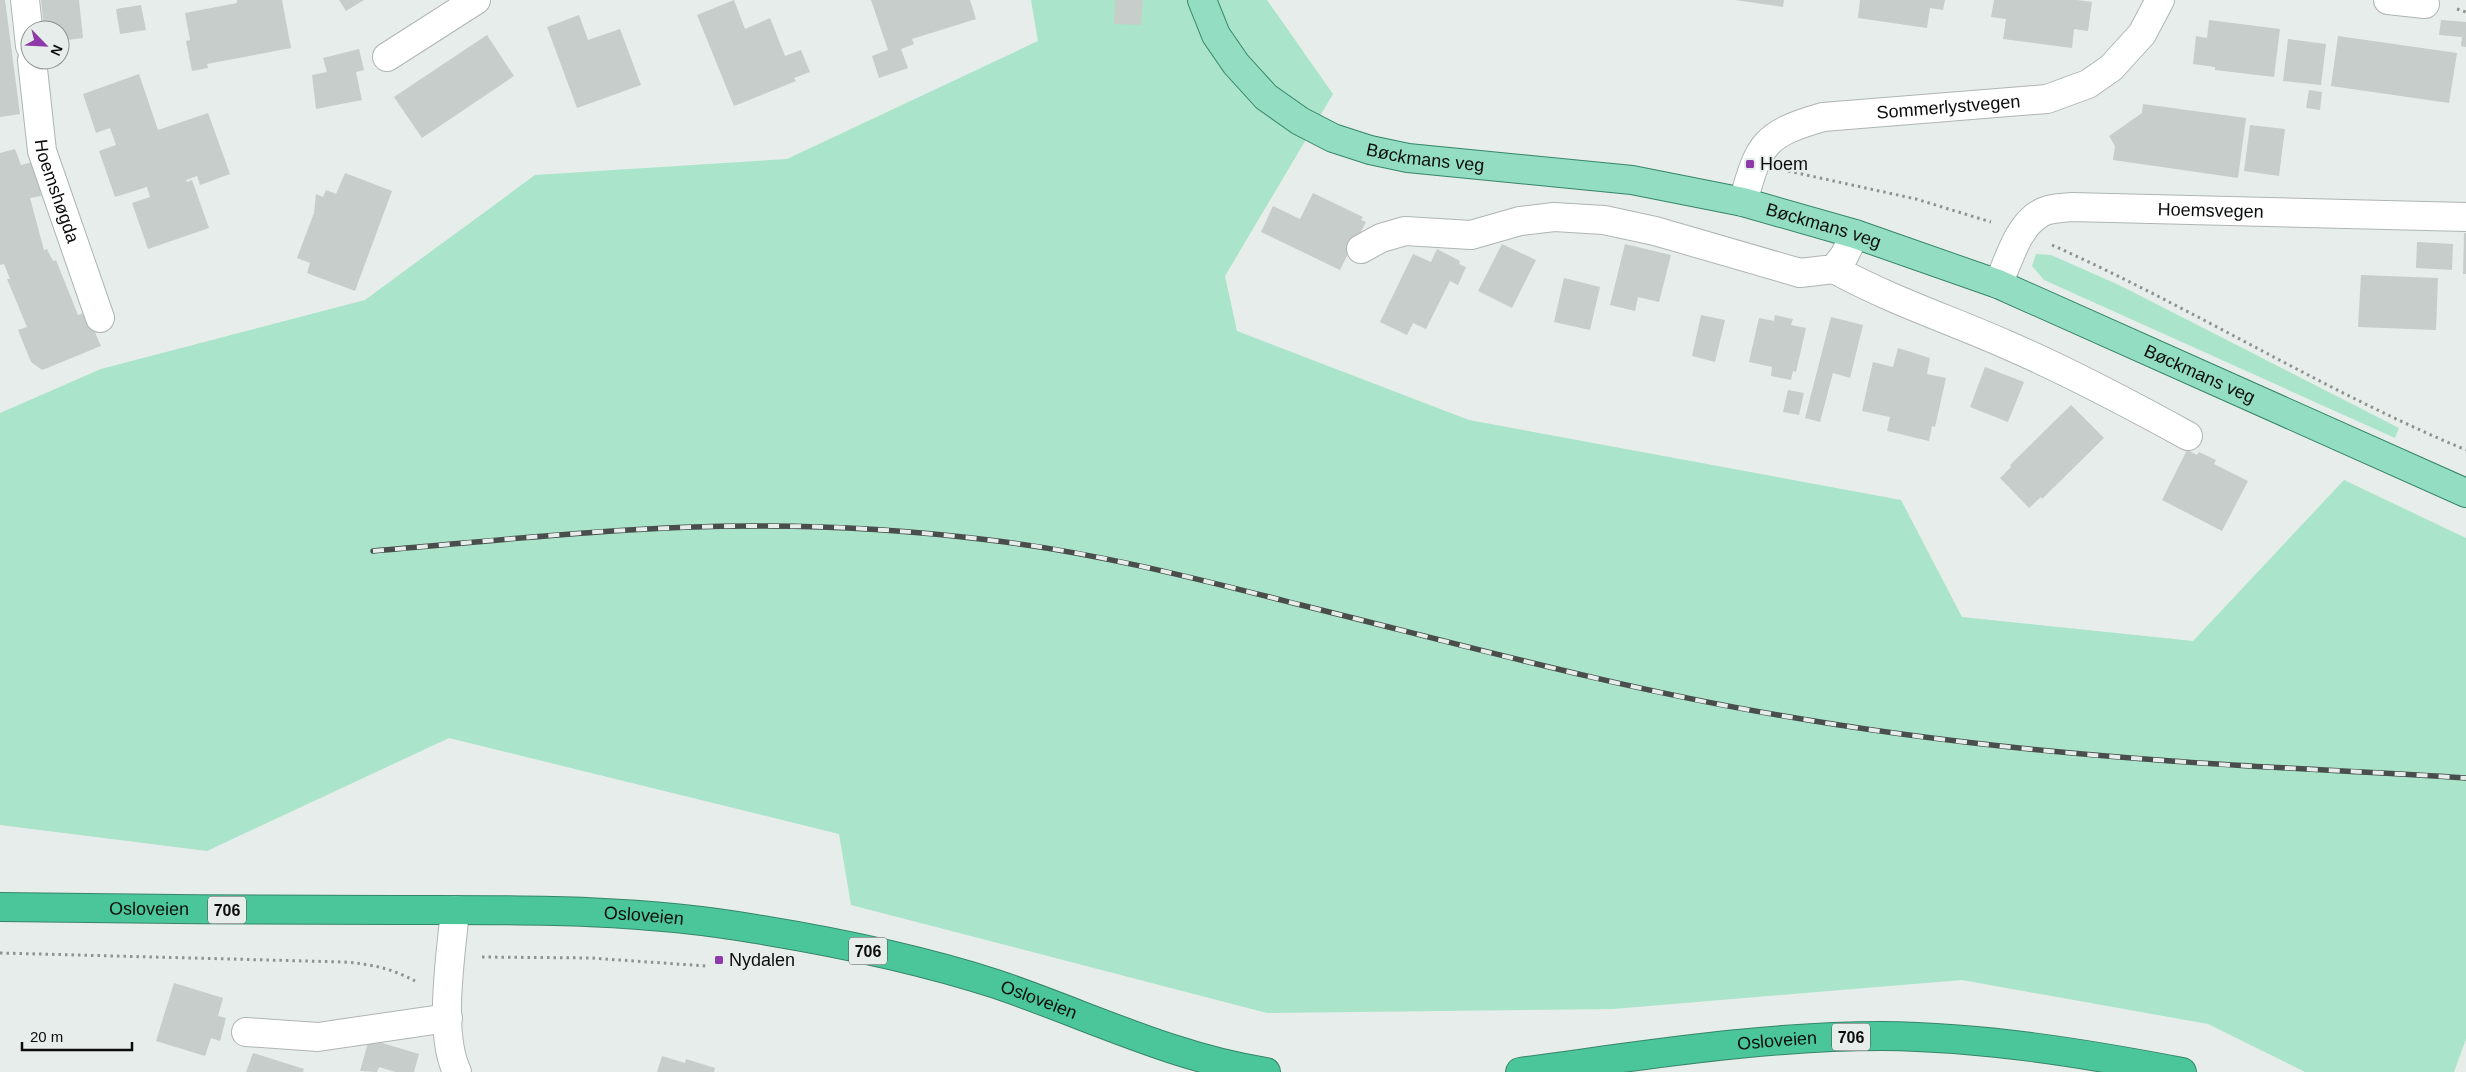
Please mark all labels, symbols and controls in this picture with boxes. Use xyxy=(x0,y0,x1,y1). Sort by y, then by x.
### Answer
north arrow xyxy=(20,20,70,70)
text: N xyxy=(48,42,66,58)
street label: Sommerlystvegen xyxy=(1876,91,2021,123)
street label: Hoemshøgda xyxy=(31,138,83,246)
street label: Bøckmans veg xyxy=(1364,139,1485,175)
place label: Hoem xyxy=(1760,154,1808,174)
marker: Hoem xyxy=(1744,158,1756,170)
street label: Bøckmans veg xyxy=(1764,199,1884,252)
street label: Hoemsvegen xyxy=(2157,199,2264,222)
street label: Bøckmans veg xyxy=(2141,341,2258,407)
road number: 706 xyxy=(208,896,246,924)
street label: Osloveien xyxy=(109,898,189,919)
street label: Osloveien xyxy=(603,903,685,929)
road number: 706 xyxy=(849,938,887,964)
place label: Nydalen xyxy=(729,950,795,970)
marker: Nydalen xyxy=(713,954,725,966)
street label: Osloveien xyxy=(998,976,1080,1023)
scale bar xyxy=(22,1020,132,1052)
road number: 706 xyxy=(1832,1024,1870,1050)
text: 20 m xyxy=(30,1028,63,1045)
street label: Osloveien xyxy=(1736,1028,1818,1054)

